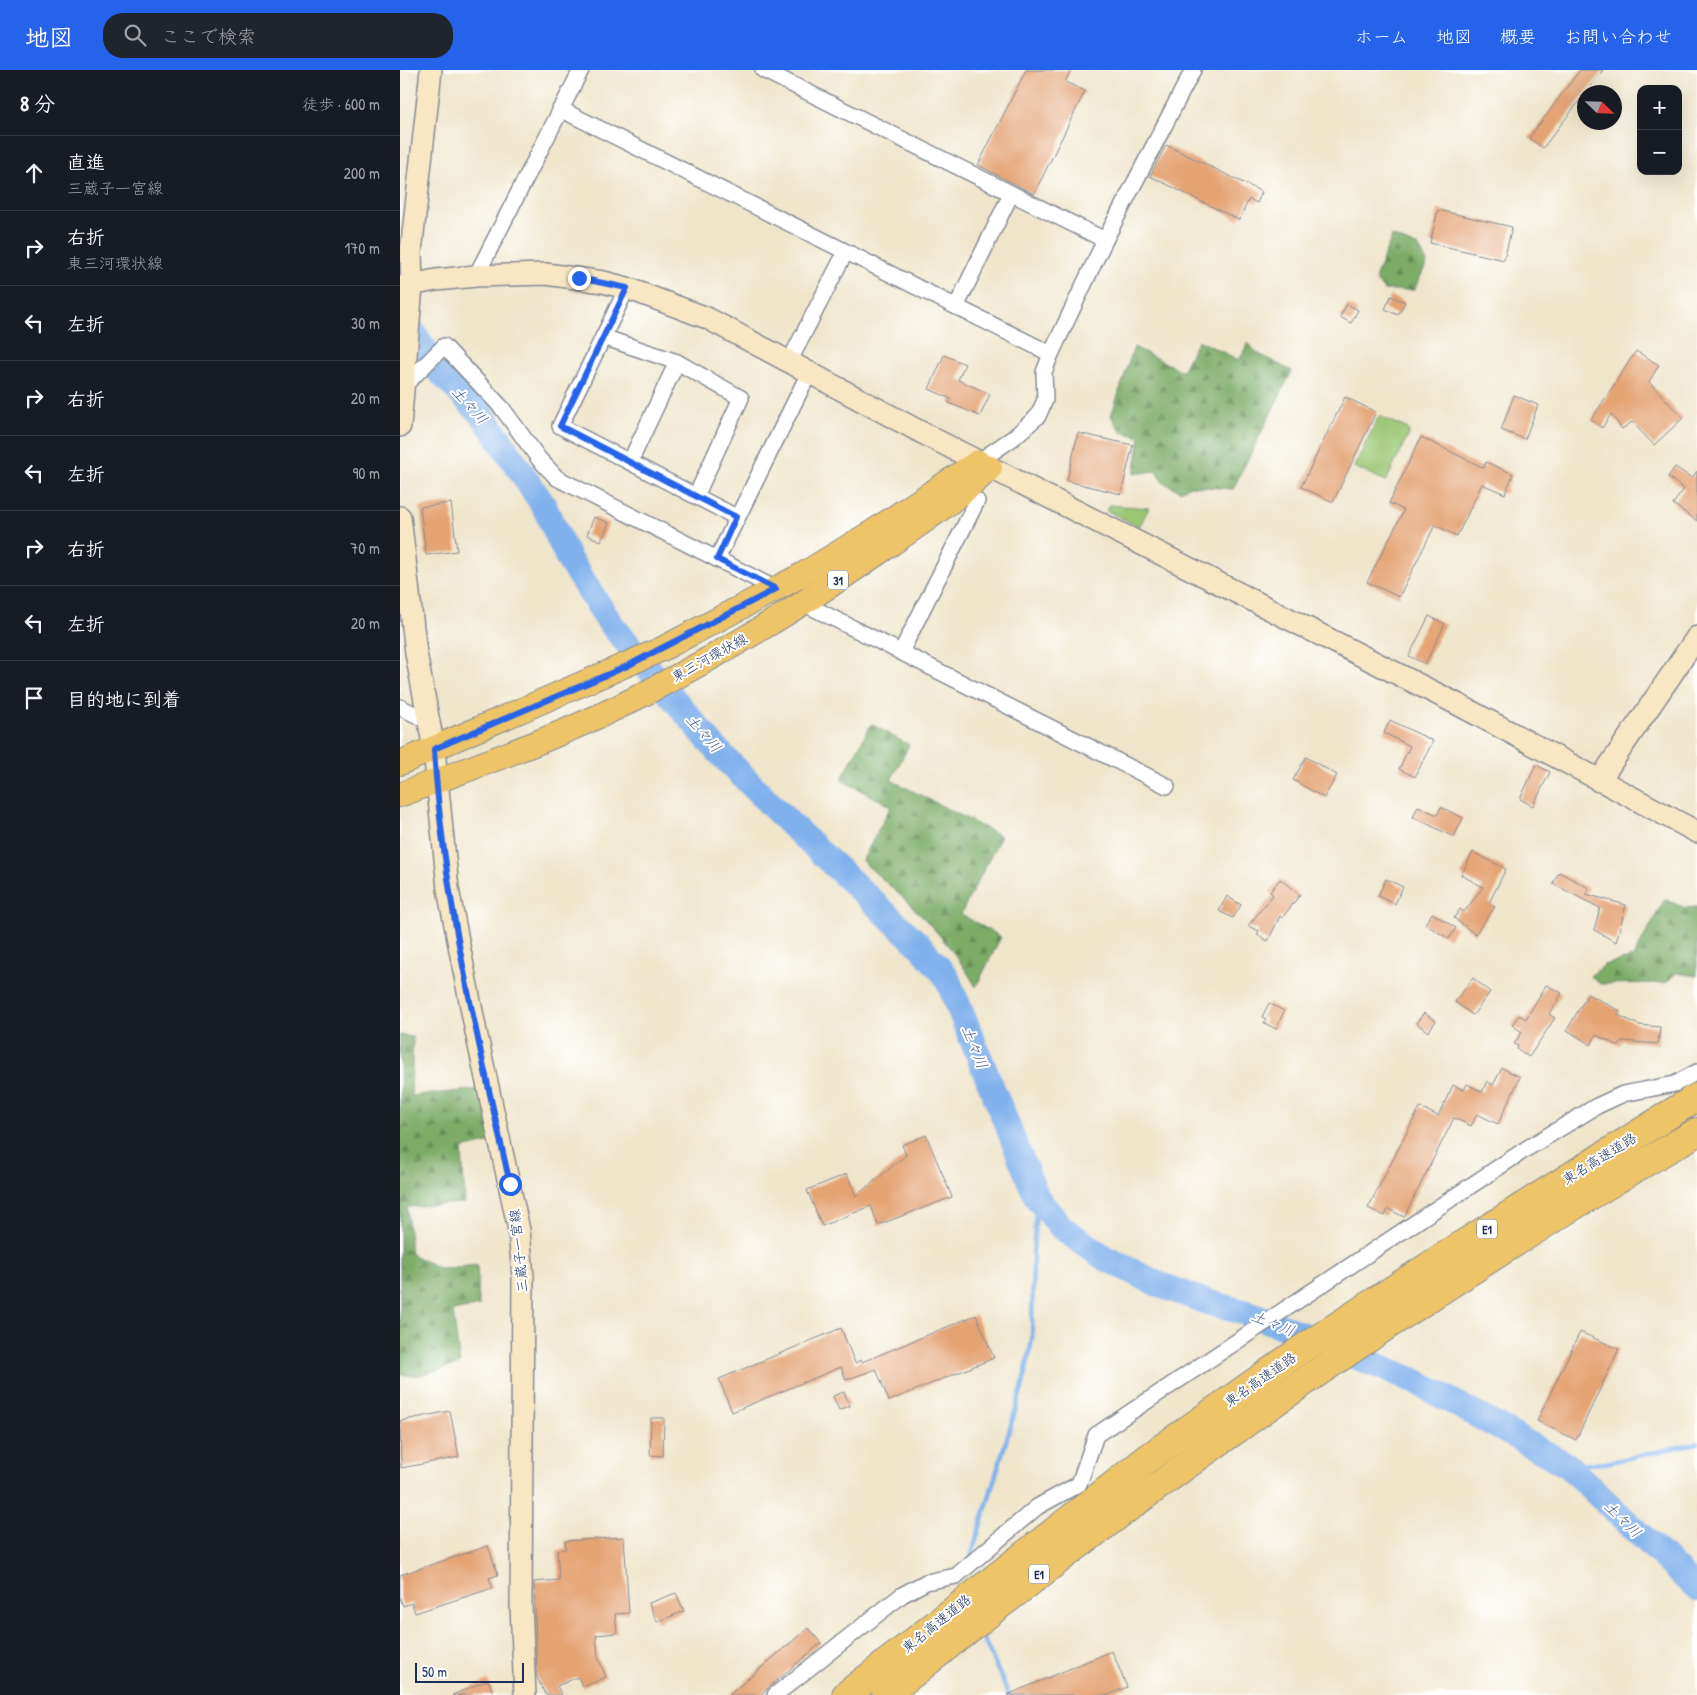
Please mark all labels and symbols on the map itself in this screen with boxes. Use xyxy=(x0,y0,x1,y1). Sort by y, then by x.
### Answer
north arrow xyxy=(1577,85,1622,130)
route end xyxy=(568,267,591,290)
water label: 土々川 xyxy=(447,381,493,429)
road number: 31 xyxy=(828,570,848,590)
street label: 東三河環状線 xyxy=(668,628,750,686)
water label: 土々川 xyxy=(681,709,727,757)
water label: 土々川 xyxy=(957,1022,993,1072)
street label: 東名高速道路 xyxy=(1558,1128,1640,1188)
route start xyxy=(499,1173,522,1196)
street label: 三蔵子一宮線 xyxy=(504,1208,532,1294)
road number: E1 xyxy=(1477,1220,1497,1238)
water label: 土々川 xyxy=(1248,1305,1298,1341)
street label: 東名高速道路 xyxy=(1220,1347,1300,1411)
water label: 土々川 xyxy=(1600,1496,1646,1542)
road number: E1 xyxy=(1029,1565,1049,1584)
street label: 東名高速道路 xyxy=(897,1589,975,1657)
scale bar xyxy=(415,1660,524,1683)

